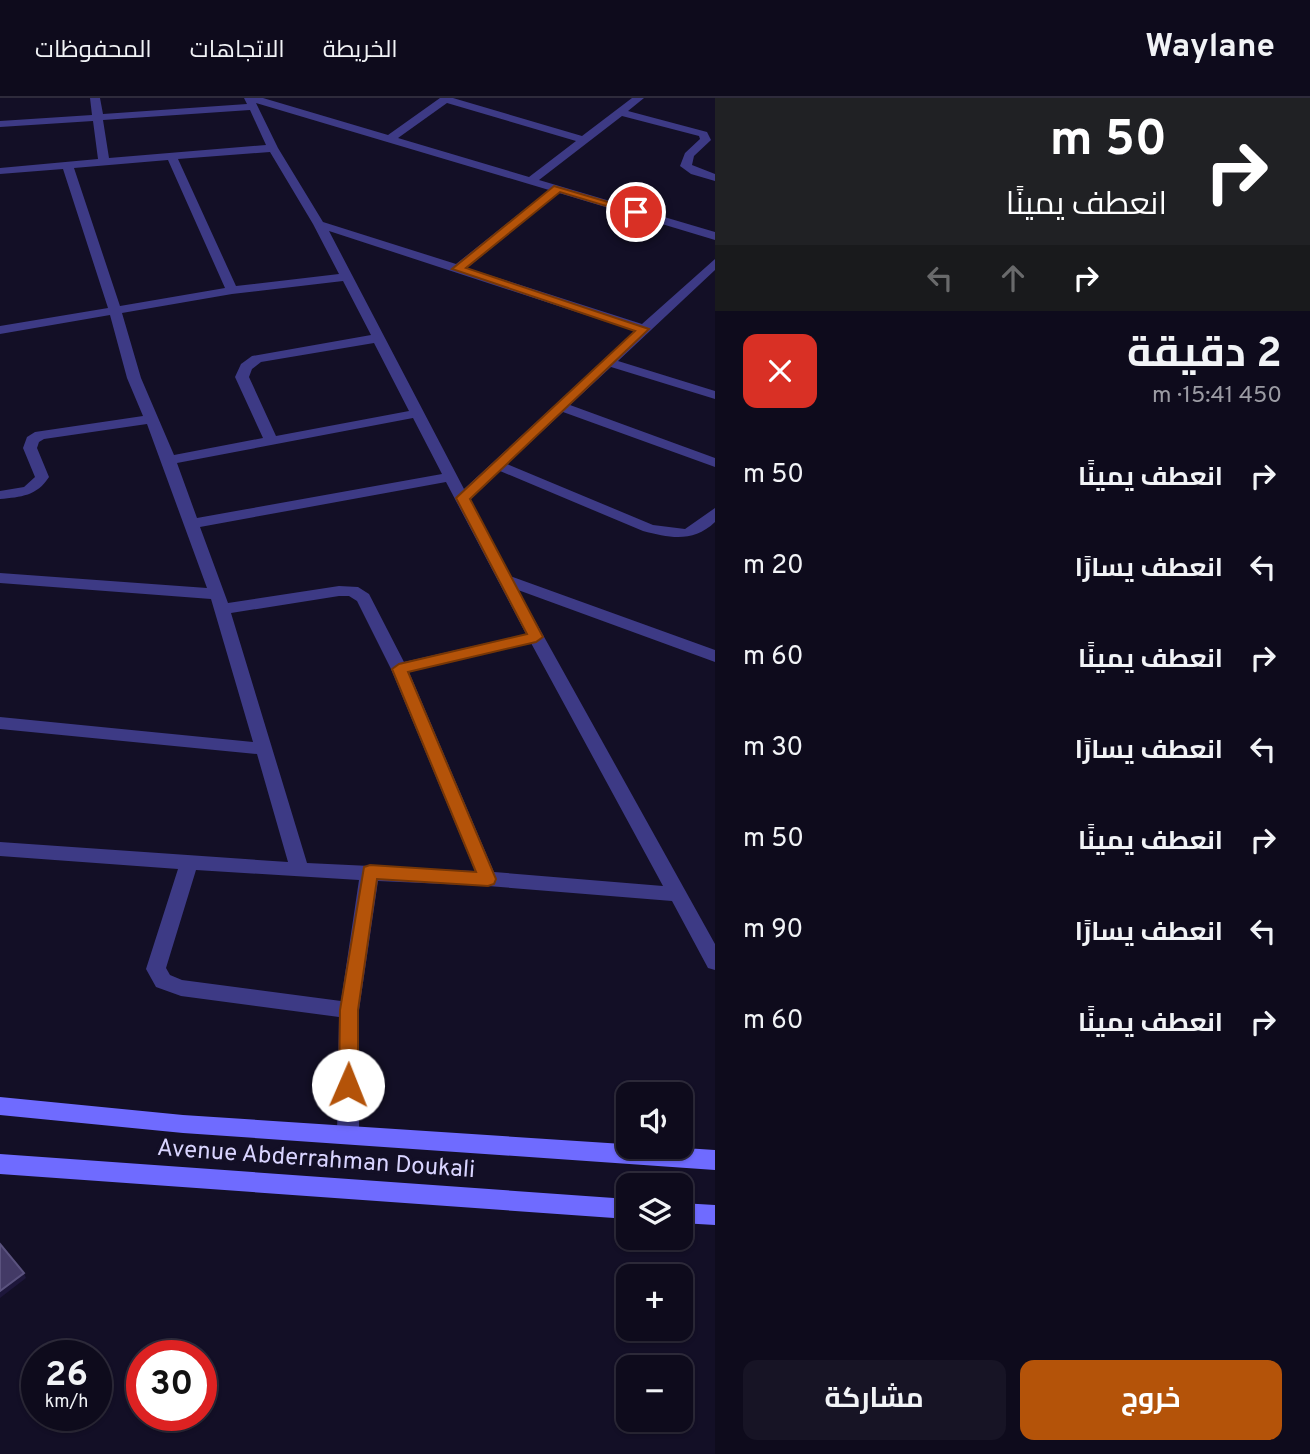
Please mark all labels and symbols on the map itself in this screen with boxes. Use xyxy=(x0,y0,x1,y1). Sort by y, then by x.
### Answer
pin xyxy=(606,182,666,242)
position arrow xyxy=(311,1048,385,1122)
street label: Avenue Abderrahman Doukali xyxy=(156,1134,476,1186)
speed limit sign: 30 xyxy=(126,1340,217,1431)

